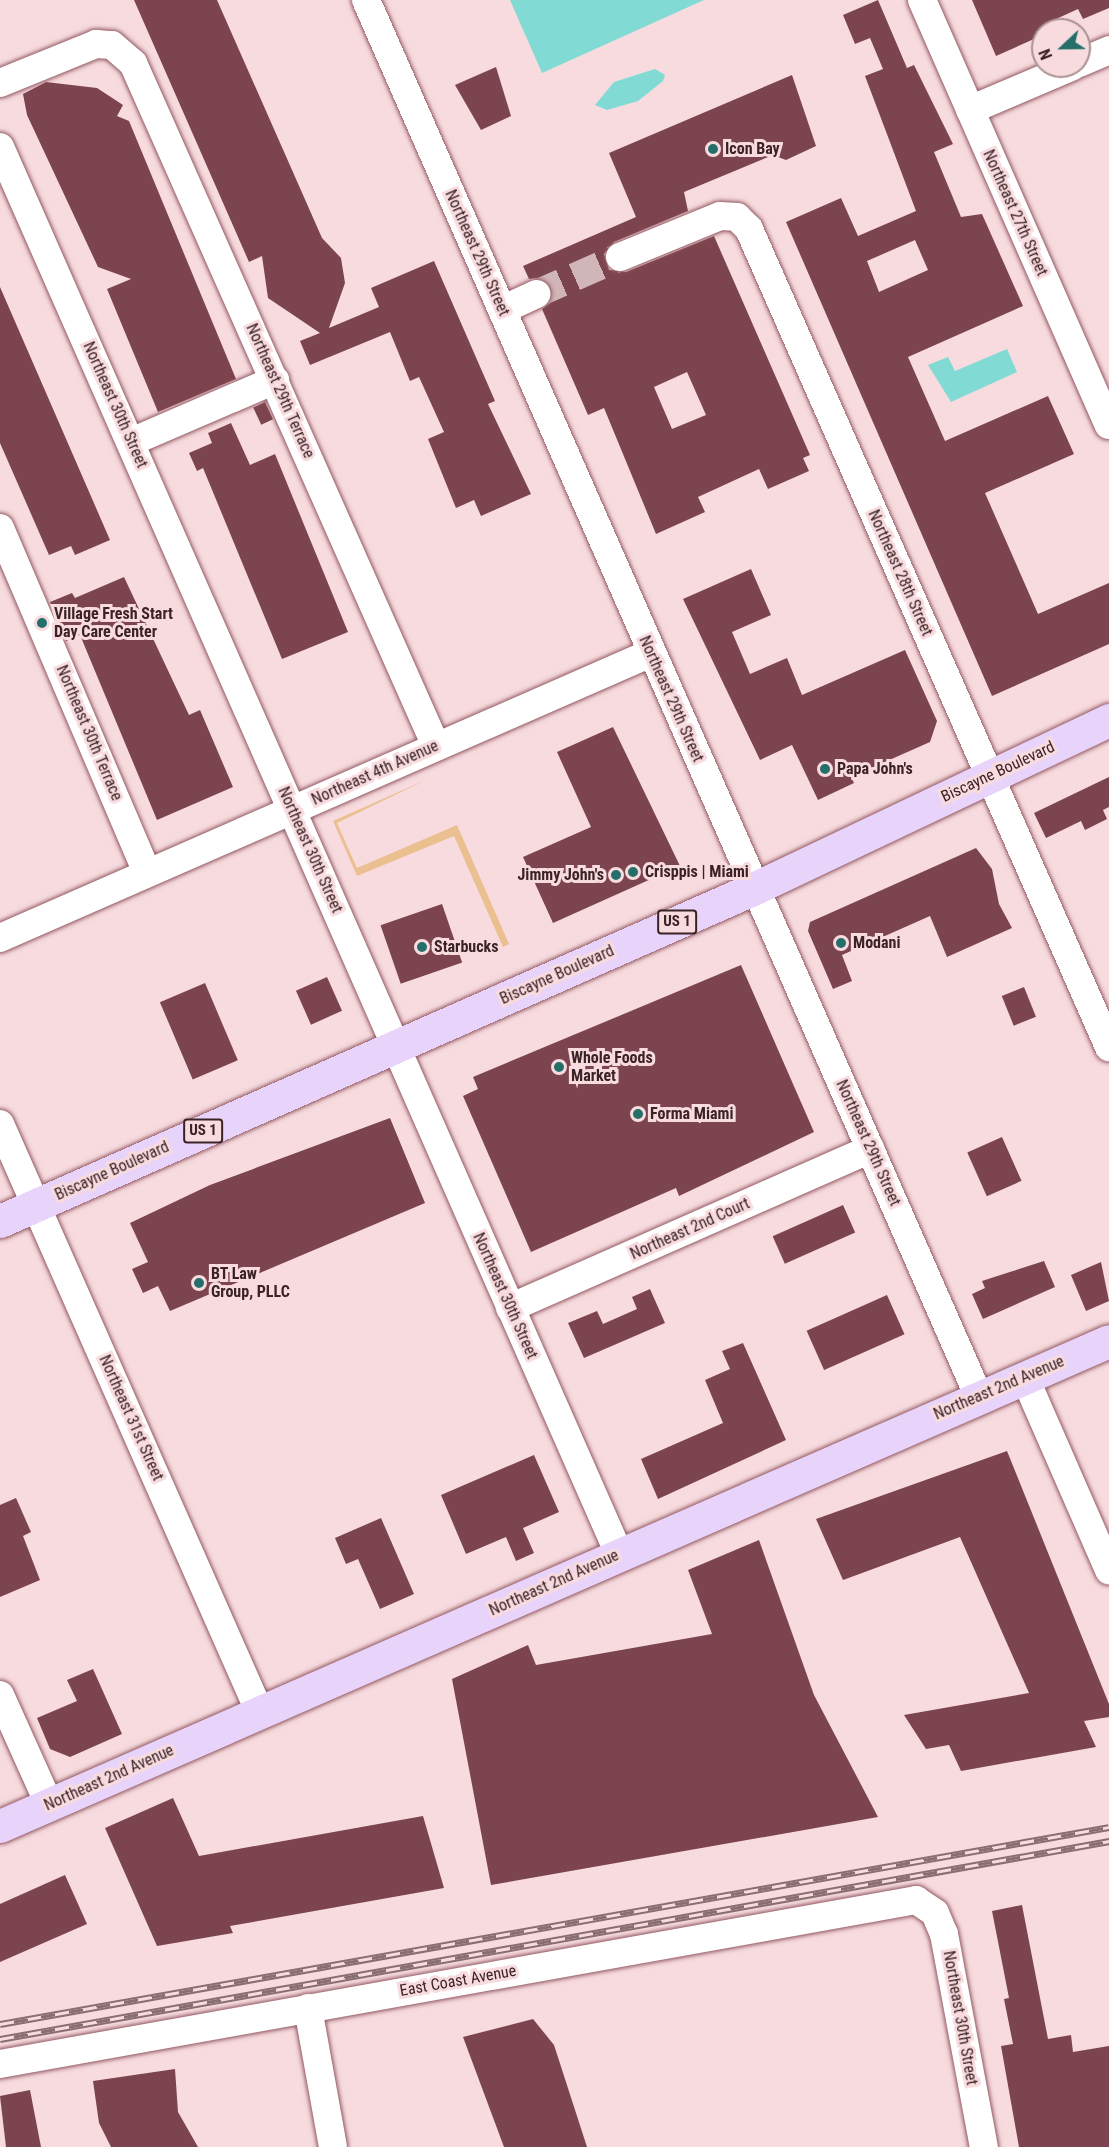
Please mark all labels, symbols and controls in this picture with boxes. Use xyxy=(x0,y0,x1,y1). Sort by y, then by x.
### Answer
north arrow xyxy=(1031,18,1091,78)
text: N xyxy=(1035,46,1056,62)
place label: Icon Bay xyxy=(725,139,780,159)
marker: Icon Bay xyxy=(706,142,720,156)
street label: Northeast 27th Street xyxy=(979,147,1051,279)
street label: Northeast 29th Street xyxy=(441,187,513,319)
street label: Northeast 29th Terrace xyxy=(242,321,318,461)
street label: Northeast 30th Street xyxy=(79,339,151,471)
street label: Northeast 28th Street xyxy=(864,507,936,639)
place label: Village Fresh Start Day Care Center xyxy=(54,604,173,642)
marker: Village Fresh Start Day Care Center xyxy=(35,616,49,630)
street label: Northeast 29th Street xyxy=(635,633,707,765)
street label: Northeast 30th Terrace xyxy=(52,662,126,804)
street label: Northeast 4th Avenue xyxy=(309,736,441,810)
street label: Biscayne Boulevard xyxy=(938,737,1058,807)
place label: Papa John's xyxy=(837,759,913,779)
marker: Papa John's xyxy=(818,762,832,776)
street label: Northeast 30th Street xyxy=(274,784,346,916)
place label: Crisppis | Miami xyxy=(645,862,749,882)
place label: Jimmy John's xyxy=(518,865,604,885)
marker: Crisppis | Miami xyxy=(626,865,640,879)
marker: Jimmy John's xyxy=(609,868,623,882)
road number: US 1 xyxy=(656,910,698,934)
place label: Modani xyxy=(853,933,900,953)
marker: Modani xyxy=(834,936,848,950)
place label: Starbucks xyxy=(434,937,498,957)
marker: Starbucks xyxy=(415,940,429,954)
street label: Biscayne Boulevard xyxy=(497,941,617,1009)
place label: Whole Foods Market xyxy=(571,1048,653,1086)
marker: Whole Foods Market xyxy=(552,1060,566,1074)
street label: Northeast 29th Street xyxy=(832,1077,904,1209)
place label: Forma Miami xyxy=(650,1104,733,1124)
marker: Forma Miami xyxy=(631,1107,645,1121)
road number: US 1 xyxy=(182,1119,224,1143)
street label: Biscayne Boulevard xyxy=(52,1137,172,1205)
street label: Northeast 2nd Court xyxy=(627,1194,753,1264)
street label: Northeast 30th Street xyxy=(469,1230,541,1362)
place label: BT Law Group, PLLC xyxy=(211,1264,290,1302)
marker: BT Law Group, PLLC xyxy=(192,1276,206,1290)
street label: Northeast 31st Street xyxy=(95,1352,167,1484)
street label: Northeast 2nd Avenue xyxy=(931,1352,1067,1424)
street label: Northeast 2nd Avenue xyxy=(486,1546,622,1620)
street label: Northeast 2nd Avenue xyxy=(41,1741,177,1815)
street label: Northeast 30th Street xyxy=(939,1949,981,2087)
street label: East Coast Avenue xyxy=(398,1961,518,2001)

